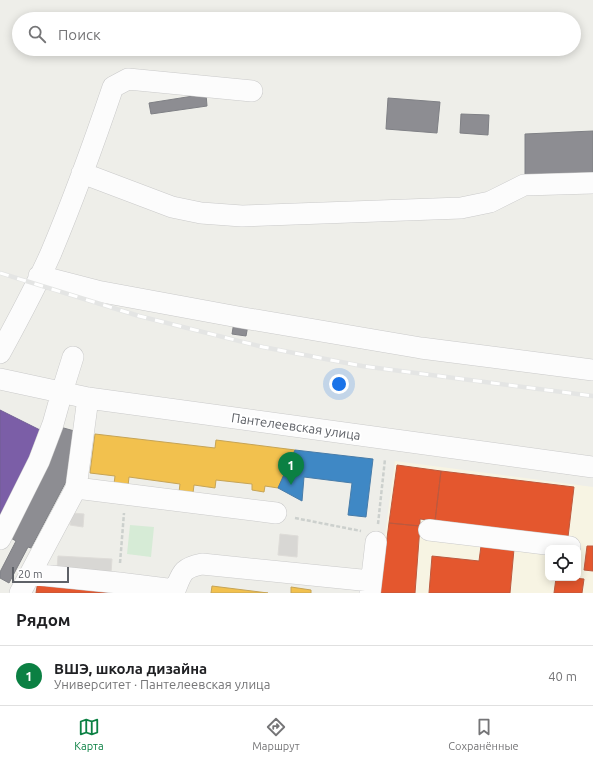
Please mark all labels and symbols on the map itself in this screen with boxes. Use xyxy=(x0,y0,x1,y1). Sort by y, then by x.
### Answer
your location xyxy=(329,374,349,394)
street label: Пантелеевская улица xyxy=(231,410,361,442)
pin: 1 xyxy=(278,452,304,485)
scale bar xyxy=(12,565,69,584)

